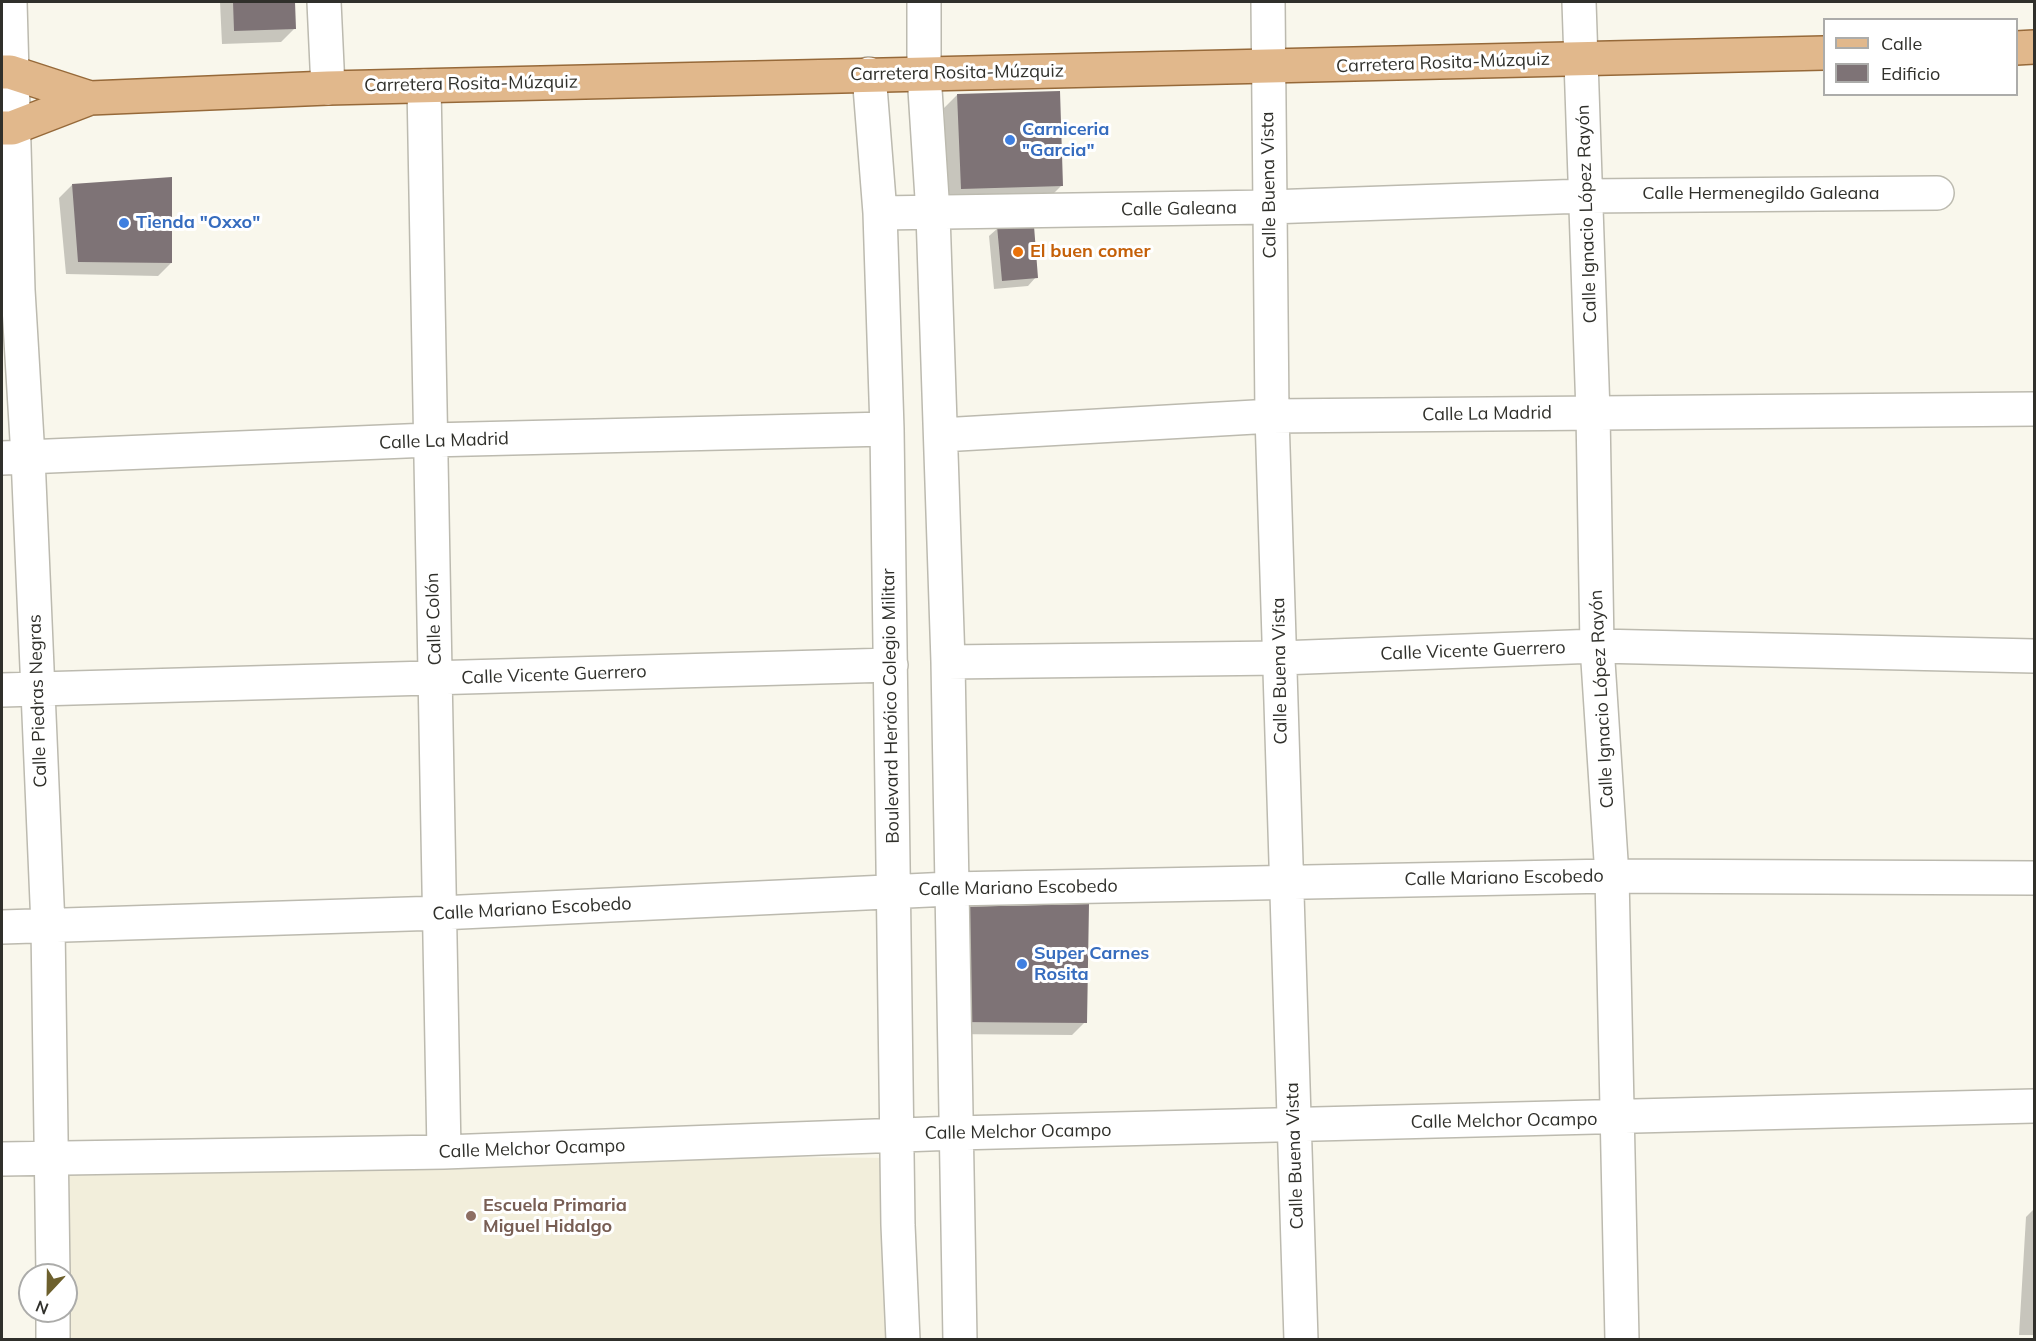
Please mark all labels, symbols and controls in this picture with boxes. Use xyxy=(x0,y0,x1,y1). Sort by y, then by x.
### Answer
legend xyxy=(1823,18,2018,96)
text: Calle xyxy=(1881,32,1922,55)
street label: Carretera Rosita-Múzquiz xyxy=(1336,48,1550,78)
street label: Carretera Rosita-Múzquiz xyxy=(850,60,1064,86)
text: Edificio xyxy=(1881,62,1940,85)
street label: Carretera Rosita-Múzquiz xyxy=(364,71,578,97)
street label: Calle Ignacio López Rayón xyxy=(1572,104,1602,324)
street label: Calle Buena Vista xyxy=(1257,111,1281,259)
place label: Carniceria "Garcia" xyxy=(1022,119,1109,162)
marker: Carniceria "Garcia" xyxy=(1003,133,1017,147)
street label: Calle Hermenegildo Galeana xyxy=(1642,183,1880,205)
street label: Calle Galeana xyxy=(1121,197,1237,221)
place label: Tienda "Oxxo" xyxy=(136,212,260,234)
marker: Tienda "Oxxo" xyxy=(117,216,131,230)
place label: El buen comer xyxy=(1030,241,1151,263)
marker: El buen comer xyxy=(1011,245,1025,259)
street label: Calle La Madrid xyxy=(1422,402,1552,426)
street label: Calle La Madrid xyxy=(379,428,509,454)
street label: Boulevard Heróico Colegio Militar xyxy=(878,568,904,844)
street label: Calle Colón xyxy=(422,572,446,666)
street label: Calle Ignacio López Rayón xyxy=(1585,589,1619,809)
street label: Calle Buena Vista xyxy=(1268,597,1292,745)
street label: Calle Piedras Negras xyxy=(24,614,52,788)
street label: Calle Vicente Guerrero xyxy=(1380,637,1566,665)
street label: Calle Vicente Guerrero xyxy=(461,661,647,689)
street label: Calle Mariano Escobedo xyxy=(1404,865,1604,891)
street label: Calle Mariano Escobedo xyxy=(918,875,1118,901)
street label: Calle Mariano Escobedo xyxy=(432,893,632,925)
place label: Super Carnes Rosita xyxy=(1034,943,1149,986)
marker: Super Carnes Rosita xyxy=(1015,957,1029,971)
street label: Calle Buena Vista xyxy=(1282,1082,1308,1230)
street label: Calle Melchor Ocampo xyxy=(1410,1109,1598,1133)
street label: Calle Melchor Ocampo xyxy=(924,1120,1112,1144)
street label: Calle Melchor Ocampo xyxy=(438,1135,626,1163)
place label: Escuela Primaria Miguel Hidalgo xyxy=(483,1195,627,1238)
marker: Escuela Primaria Miguel Hidalgo xyxy=(464,1209,478,1223)
north arrow xyxy=(18,1263,78,1323)
text: N xyxy=(33,1296,51,1319)

